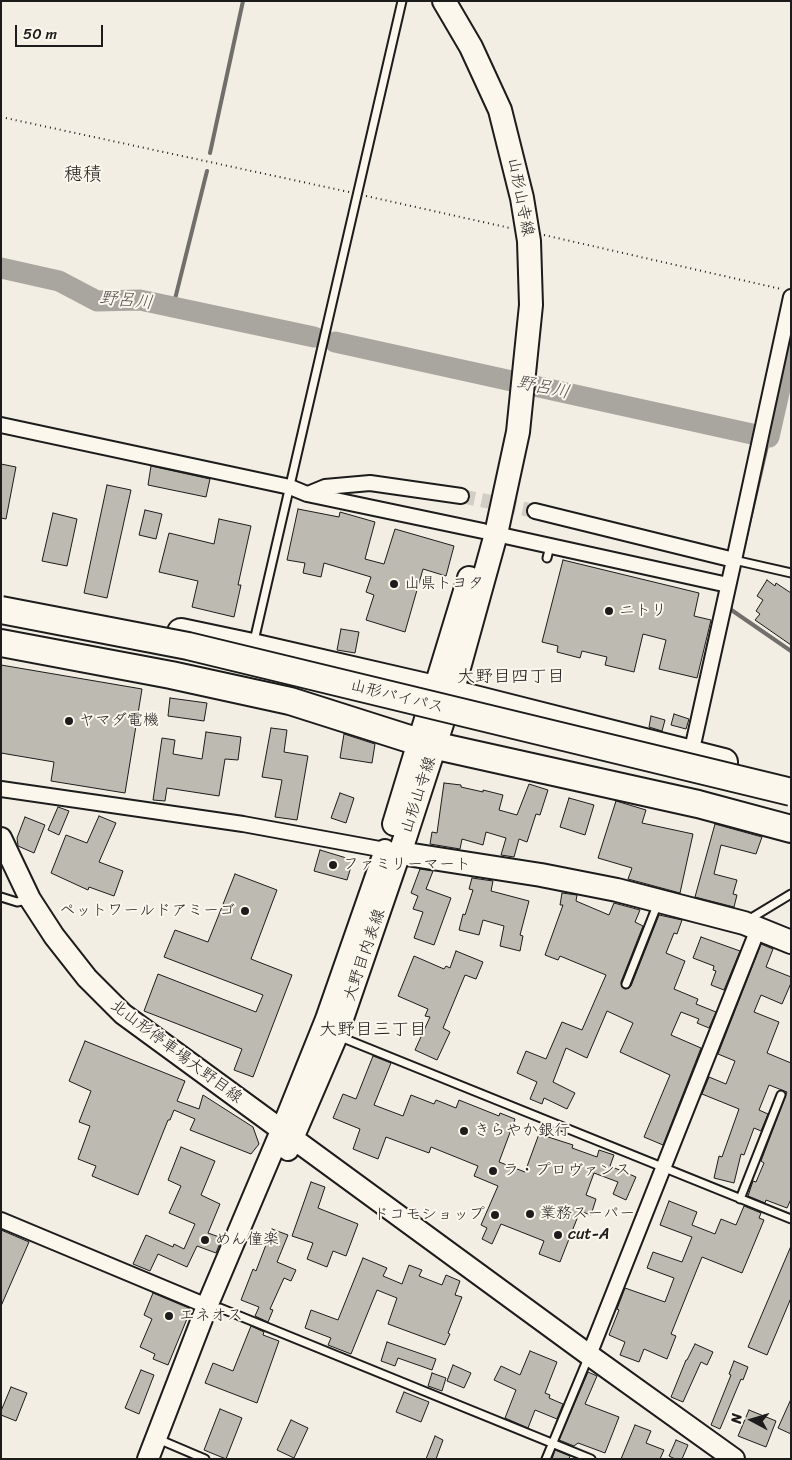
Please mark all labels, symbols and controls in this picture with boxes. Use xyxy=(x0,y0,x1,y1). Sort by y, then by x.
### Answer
scale bar xyxy=(18,15,105,47)
text: 50 m xyxy=(23,21,57,47)
street label: 山形山寺線 xyxy=(503,156,537,238)
district label: 穂積 xyxy=(64,164,102,186)
water label: 野呂川 xyxy=(98,287,154,315)
water label: 野呂川 xyxy=(514,372,572,404)
place label: 山県トヨタ xyxy=(404,574,484,594)
marker: 山県トヨタ xyxy=(388,578,400,590)
place label: ニトリ xyxy=(619,601,667,621)
marker: ニトリ xyxy=(603,605,615,617)
district label: 大野目四丁目 xyxy=(457,666,565,688)
street label: 山形バイパス xyxy=(348,676,446,718)
place label: ヤマダ電機 xyxy=(79,711,159,731)
marker: ヤマダ電機 xyxy=(63,715,75,727)
street label: 山形山寺線 xyxy=(398,754,440,836)
place label: ファミリーマート xyxy=(343,855,471,875)
marker: ファミリーマート xyxy=(327,859,339,871)
place label: ペットワールドアミーゴ xyxy=(59,901,235,921)
marker: ペットワールドアミーゴ xyxy=(239,905,251,917)
street label: 大野目内表線 xyxy=(340,906,390,1004)
street label: 北山形停車場大野目線 xyxy=(106,996,246,1108)
district label: 大野目三丁目 xyxy=(319,1019,427,1041)
place label: きらやか銀行 xyxy=(474,1121,570,1141)
marker: きらやか銀行 xyxy=(458,1125,470,1137)
place label: ラ・プロヴァンス xyxy=(503,1161,631,1181)
marker: ラ・プロヴァンス xyxy=(487,1165,499,1177)
place label: 業務スーパー xyxy=(540,1204,635,1224)
place label: ドコモショップ xyxy=(373,1205,485,1225)
marker: 業務スーパー xyxy=(524,1208,536,1220)
marker: ドコモショップ xyxy=(489,1209,501,1221)
place label: cut-A xyxy=(568,1225,609,1245)
marker: cut-A xyxy=(552,1229,564,1241)
place label: めん僮楽 xyxy=(215,1230,279,1250)
marker: めん僮楽 xyxy=(199,1234,211,1246)
place label: エネオス xyxy=(179,1306,243,1326)
marker: エネオス xyxy=(163,1310,175,1322)
north arrow xyxy=(727,1395,777,1445)
text: N xyxy=(724,1412,750,1425)

